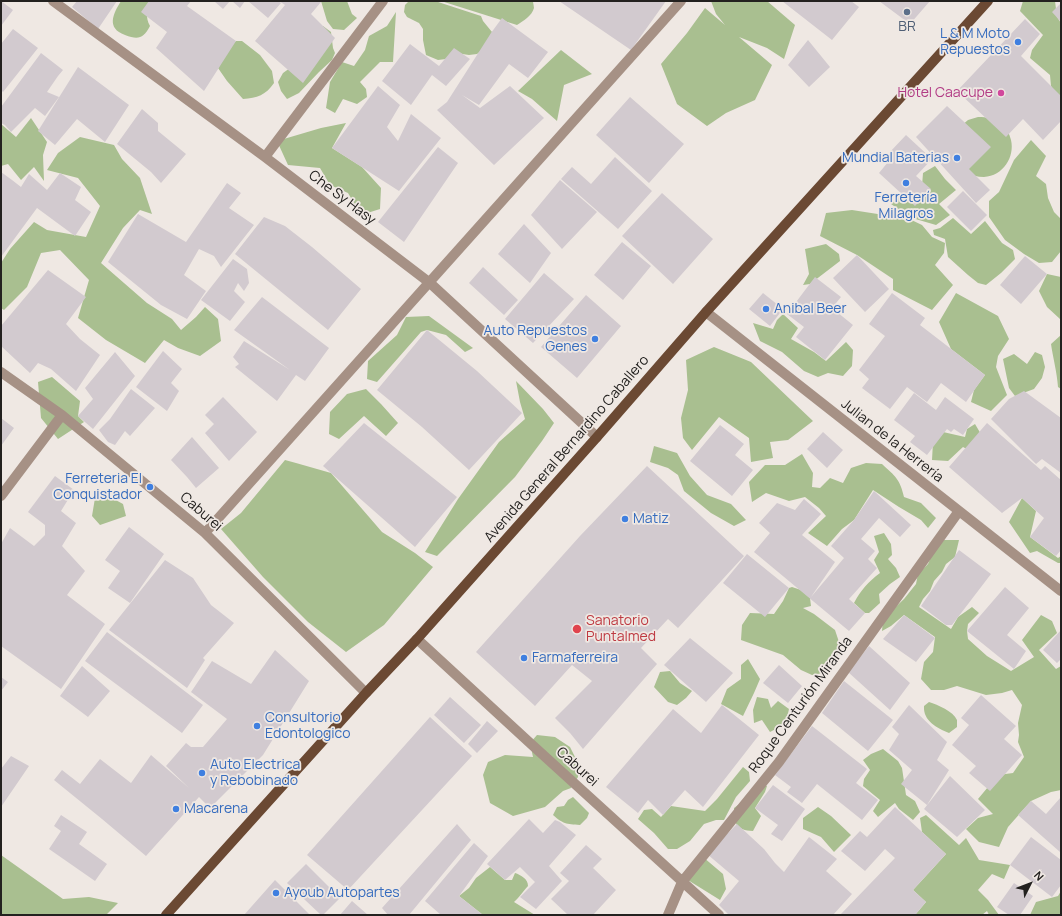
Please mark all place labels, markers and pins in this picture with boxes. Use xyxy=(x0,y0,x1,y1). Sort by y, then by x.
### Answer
marker: BR xyxy=(902,7,912,17)
place label: BR xyxy=(898,19,916,35)
place label: L & M Moto Repuestos xyxy=(940,26,1010,58)
marker: L & M Moto Repuestos xyxy=(1013,37,1023,47)
place label: Hotel Caacupe xyxy=(897,85,993,101)
marker: Hotel Caacupe xyxy=(996,88,1006,98)
place label: Mundial Baterias xyxy=(842,150,949,166)
marker: Mundial Baterias xyxy=(952,153,962,163)
marker: Ferretería Milagros xyxy=(901,178,911,188)
place label: Ferretería Milagros xyxy=(875,190,937,222)
place label: Anibal Beer xyxy=(774,301,847,317)
marker: Anibal Beer xyxy=(761,304,771,314)
place label: Auto Repuestos Genes xyxy=(484,323,587,356)
marker: Auto Repuestos Genes xyxy=(590,334,600,344)
place label: Ferreteria El Conquistador xyxy=(53,471,142,504)
marker: Ferreteria El Conquistador xyxy=(145,482,155,492)
place label: Matiz xyxy=(633,511,669,527)
marker: Matiz xyxy=(620,514,630,524)
place label: Sanatorio Puntalmed xyxy=(586,613,656,646)
marker: Sanatorio Puntalmed xyxy=(571,623,583,635)
place label: Farmaferreira xyxy=(532,650,618,666)
marker: Farmaferreira xyxy=(519,653,529,663)
place label: Consultorio Edontologico xyxy=(265,710,350,742)
marker: Consultorio Edontologico xyxy=(252,721,262,731)
place label: Auto Electrica y Rebobinado xyxy=(210,757,300,790)
marker: Auto Electrica y Rebobinado xyxy=(197,768,207,778)
place label: Macarena xyxy=(184,801,248,817)
marker: Macarena xyxy=(171,804,181,814)
place label: Ayoub Autopartes xyxy=(284,885,400,901)
marker: Ayoub Autopartes xyxy=(271,888,281,898)

